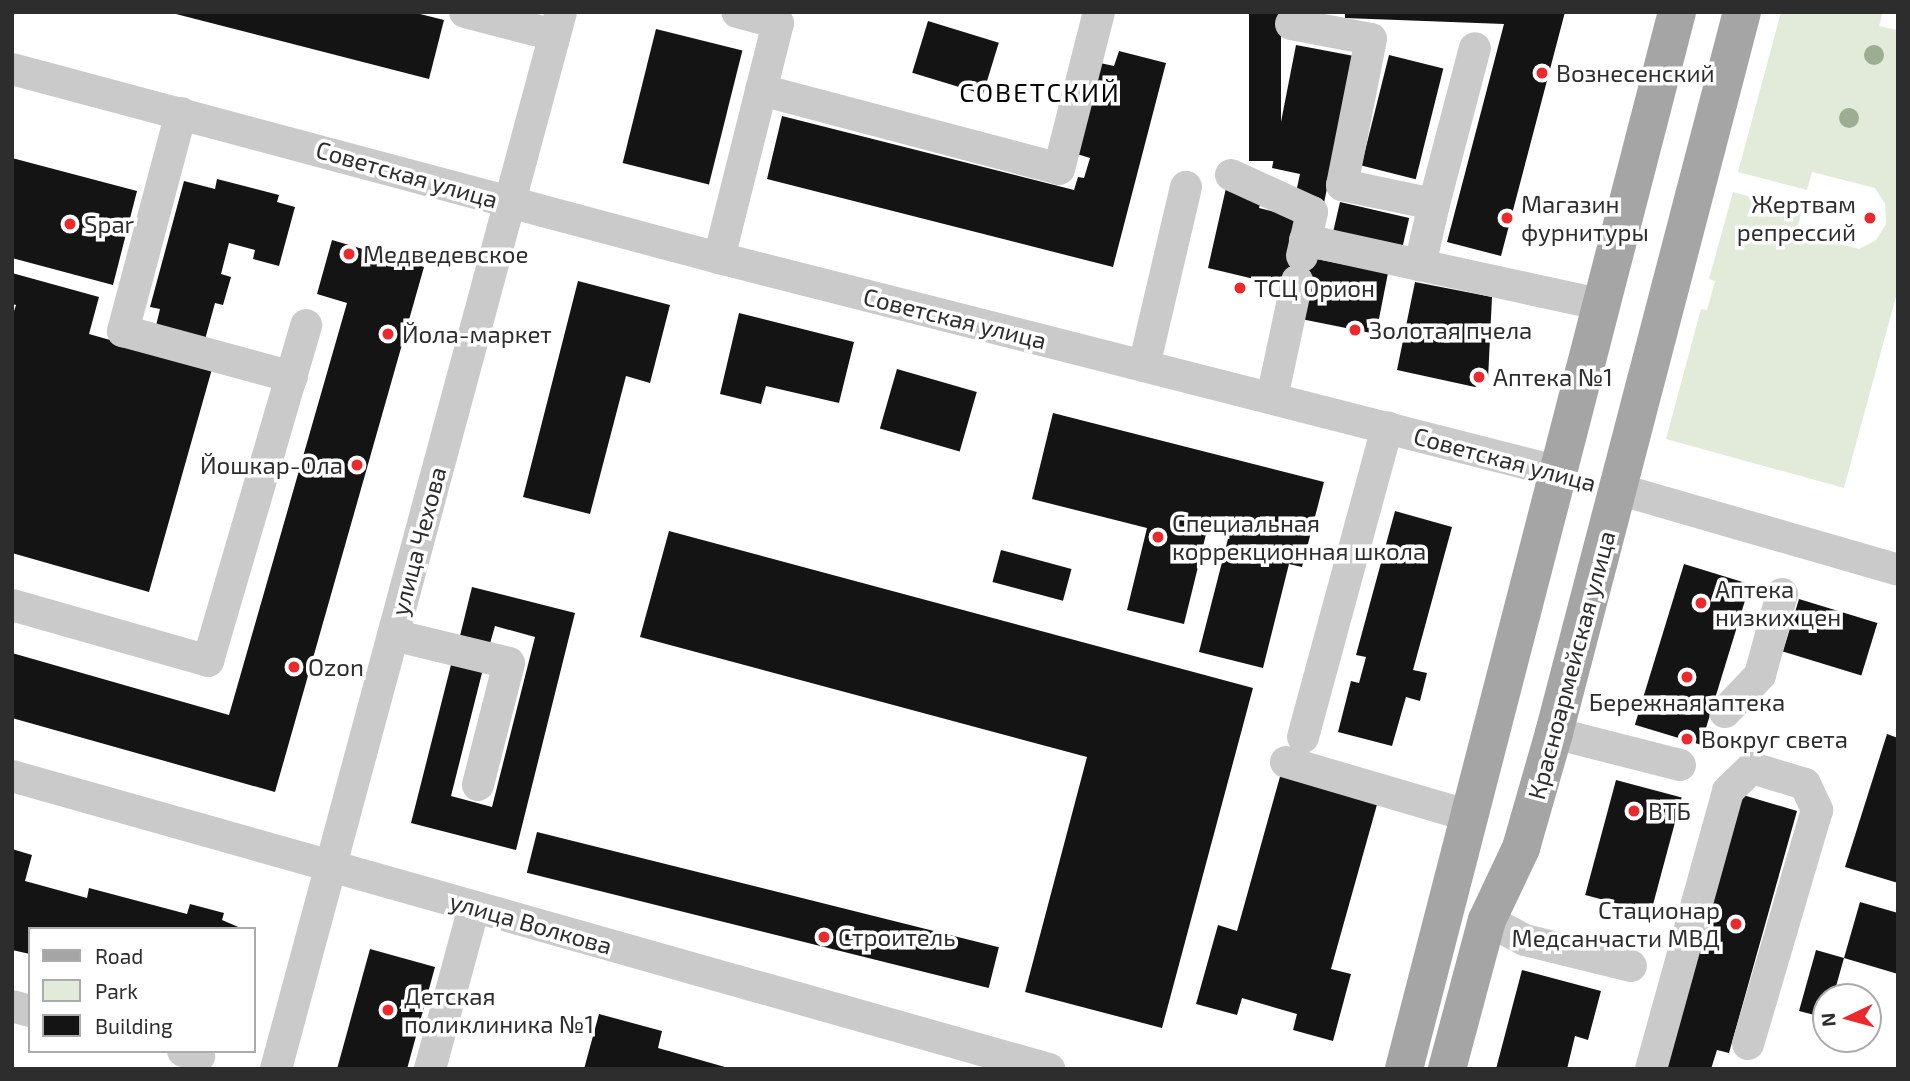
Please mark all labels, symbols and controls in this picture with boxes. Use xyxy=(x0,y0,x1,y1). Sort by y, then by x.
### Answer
place label: Вознесенский xyxy=(1556,59,1715,87)
marker: Вознесенский xyxy=(1534,65,1550,81)
district label: СОВЕТСКИЙ xyxy=(960,76,1120,108)
street label: Советская улица xyxy=(313,134,501,214)
place label: Магазин фурнитуры xyxy=(1521,190,1649,246)
place label: Жертвам репрессий xyxy=(1737,190,1856,246)
place label: Spar xyxy=(84,210,134,238)
marker: Магазин фурнитуры xyxy=(1499,210,1515,226)
marker: Жертвам репрессий xyxy=(1862,210,1878,226)
marker: Spar xyxy=(62,216,78,232)
place label: Медведевское xyxy=(363,240,528,268)
marker: Медведевское xyxy=(341,246,357,262)
place label: ТСЦ Орион xyxy=(1254,274,1375,302)
marker: ТСЦ Орион xyxy=(1232,280,1248,296)
street label: Советская улица xyxy=(860,281,1050,355)
place label: Золотая пчела xyxy=(1369,316,1532,344)
place label: Йола-маркет xyxy=(402,320,552,348)
marker: Золотая пчела xyxy=(1347,322,1363,338)
marker: Йола-маркет xyxy=(380,326,396,342)
place label: Аптека №1 xyxy=(1493,363,1613,391)
marker: Аптека №1 xyxy=(1471,369,1487,385)
street label: Советская улица xyxy=(1411,421,1599,497)
place label: Йошкар-Ола xyxy=(200,451,343,479)
marker: Йошкар-Ола xyxy=(349,457,365,473)
street label: улица Чехова xyxy=(384,464,452,618)
place label: Специальная коррекционная школа xyxy=(1172,509,1426,565)
street label: Красноармейская улица xyxy=(1521,528,1621,802)
marker: Специальная коррекционная школа xyxy=(1150,529,1166,545)
place label: Аптека низких цен xyxy=(1715,575,1841,631)
marker: Аптека низких цен xyxy=(1693,595,1709,611)
place label: Ozon xyxy=(308,653,364,681)
marker: Ozon xyxy=(286,659,302,675)
marker: Бережная аптека xyxy=(1679,669,1695,685)
place label: Бережная аптека xyxy=(1589,688,1785,716)
place label: Вокруг света xyxy=(1701,725,1848,753)
marker: Вокруг света xyxy=(1679,731,1695,747)
place label: ВТБ xyxy=(1648,797,1691,825)
marker: ВТБ xyxy=(1626,803,1642,819)
street label: улица Волкова xyxy=(447,886,615,960)
place label: Стационар Медсанчасти МВД xyxy=(1512,896,1720,952)
marker: Стационар Медсанчасти МВД xyxy=(1726,914,1746,934)
place label: Строитель xyxy=(838,923,956,951)
legend xyxy=(28,927,256,1053)
marker: Строитель xyxy=(816,929,832,945)
text: Road xyxy=(95,943,143,968)
text: Park xyxy=(95,978,138,1003)
place label: Детская поликлиника №1 xyxy=(404,982,594,1038)
north arrow xyxy=(1812,983,1882,1053)
marker: Детская поликлиника №1 xyxy=(378,1000,398,1020)
text: N xyxy=(1816,1012,1840,1028)
text: Building xyxy=(95,1013,173,1038)

